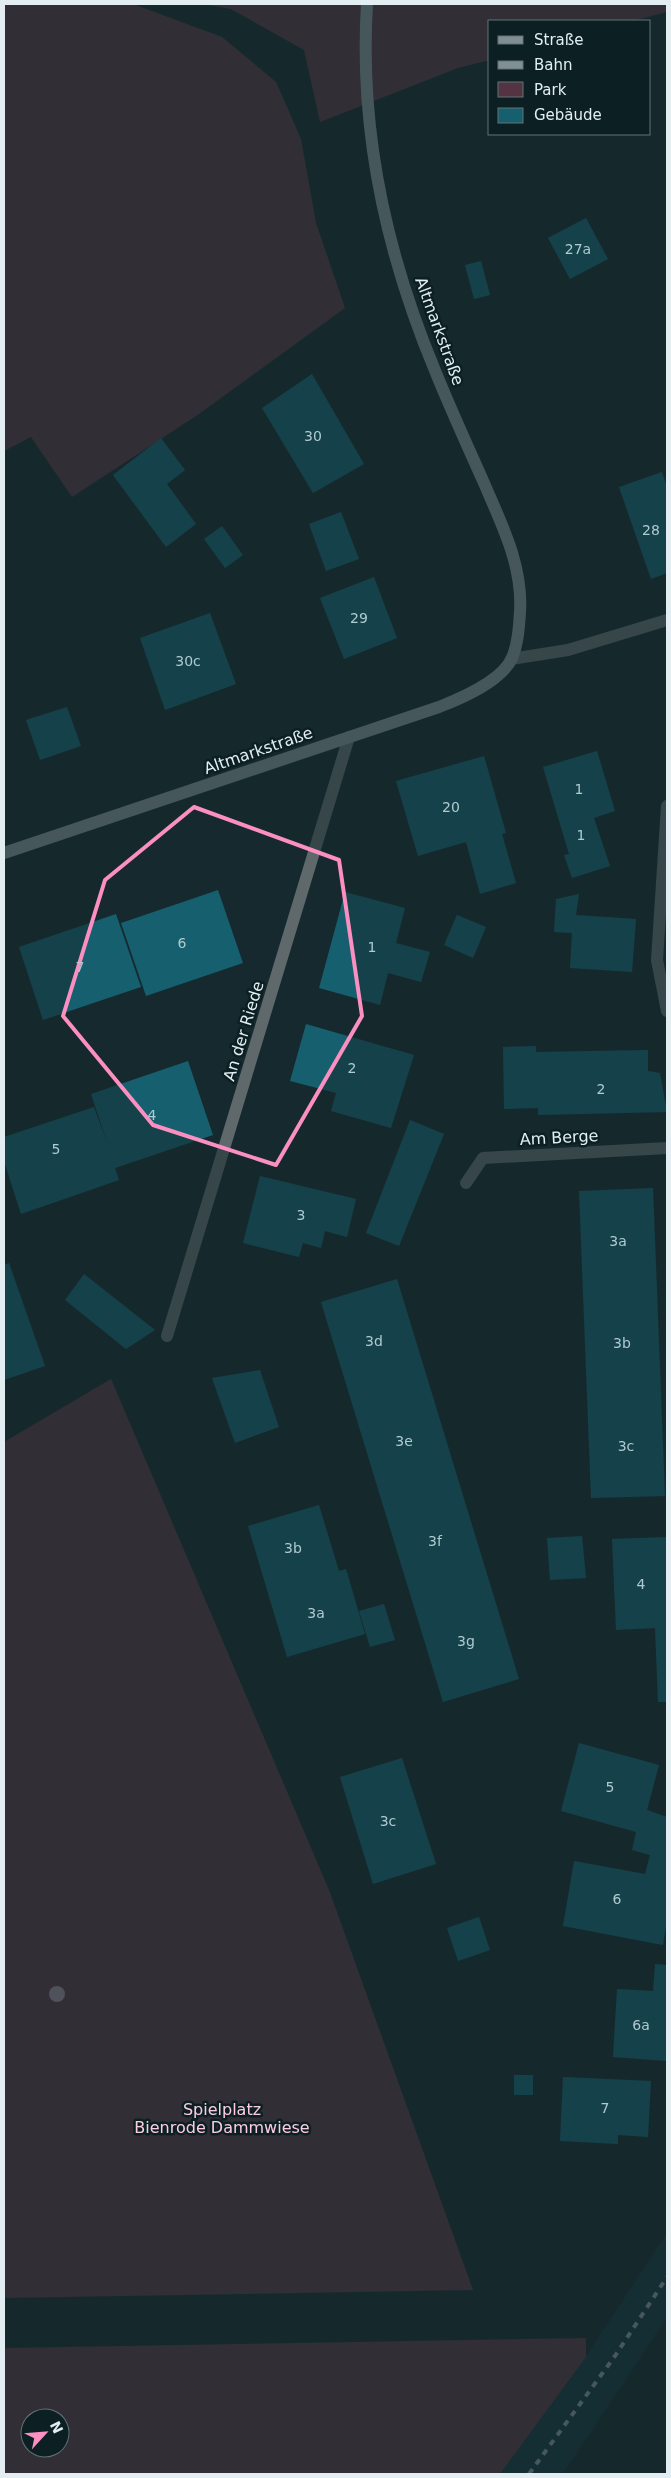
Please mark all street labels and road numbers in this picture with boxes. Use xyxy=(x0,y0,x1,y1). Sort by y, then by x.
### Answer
street label: Altmarkstraße xyxy=(411,274,468,388)
street label: Altmarkstraße xyxy=(201,723,315,778)
street label: An der Riede xyxy=(219,979,268,1083)
street label: Am Berge xyxy=(519,1126,599,1149)

